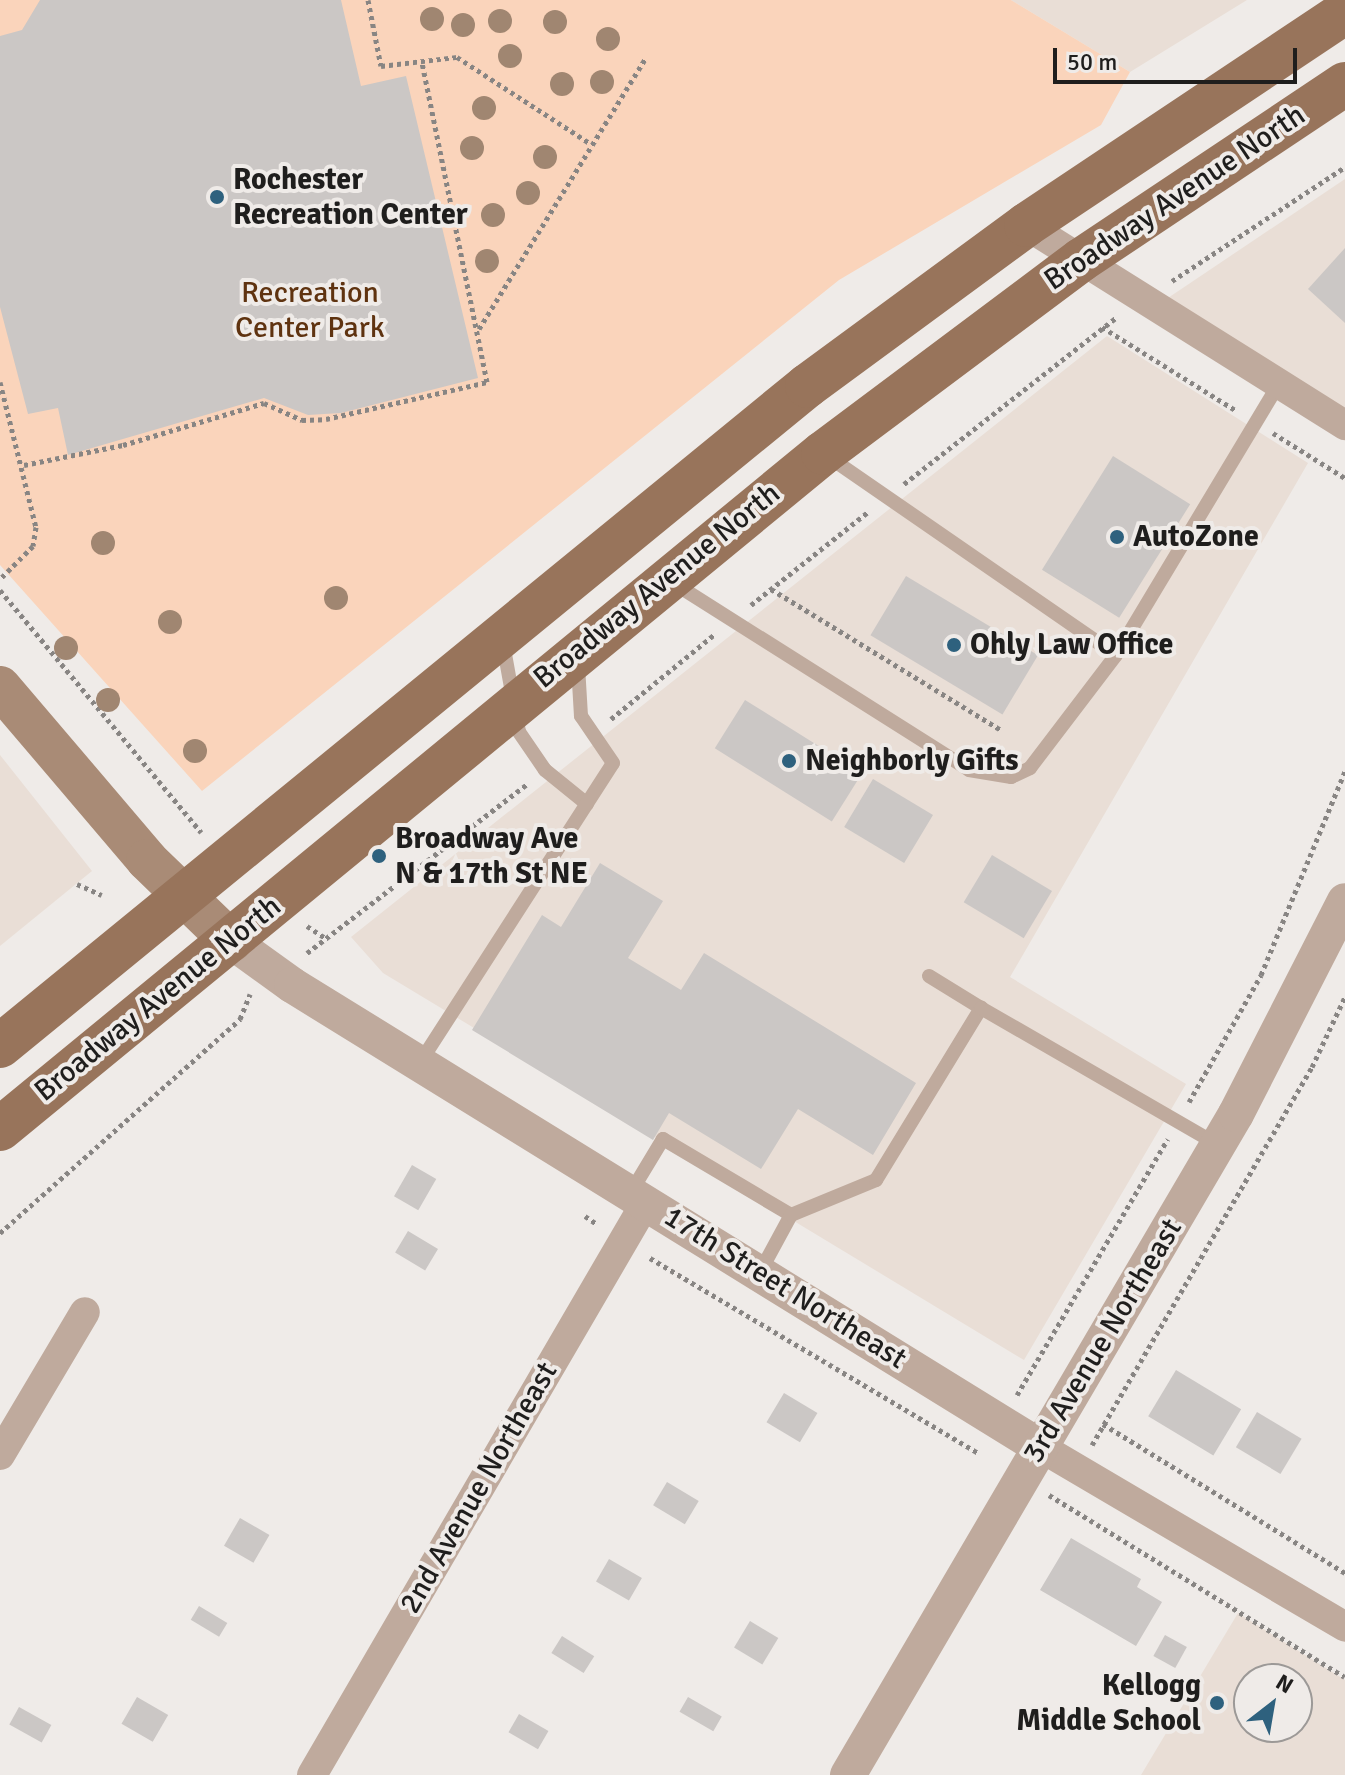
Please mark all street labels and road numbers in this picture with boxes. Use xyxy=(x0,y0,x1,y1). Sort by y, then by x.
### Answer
street label: Broadway Avenue North xyxy=(1038,97,1312,299)
street label: Broadway Avenue North xyxy=(527,476,787,696)
street label: Broadway Avenue North xyxy=(28,889,288,1109)
street label: 17th Street Northeast xyxy=(657,1199,913,1377)
street label: 3rd Avenue Northeast xyxy=(1016,1212,1190,1470)
street label: 2nd Avenue Northeast xyxy=(392,1356,566,1620)

